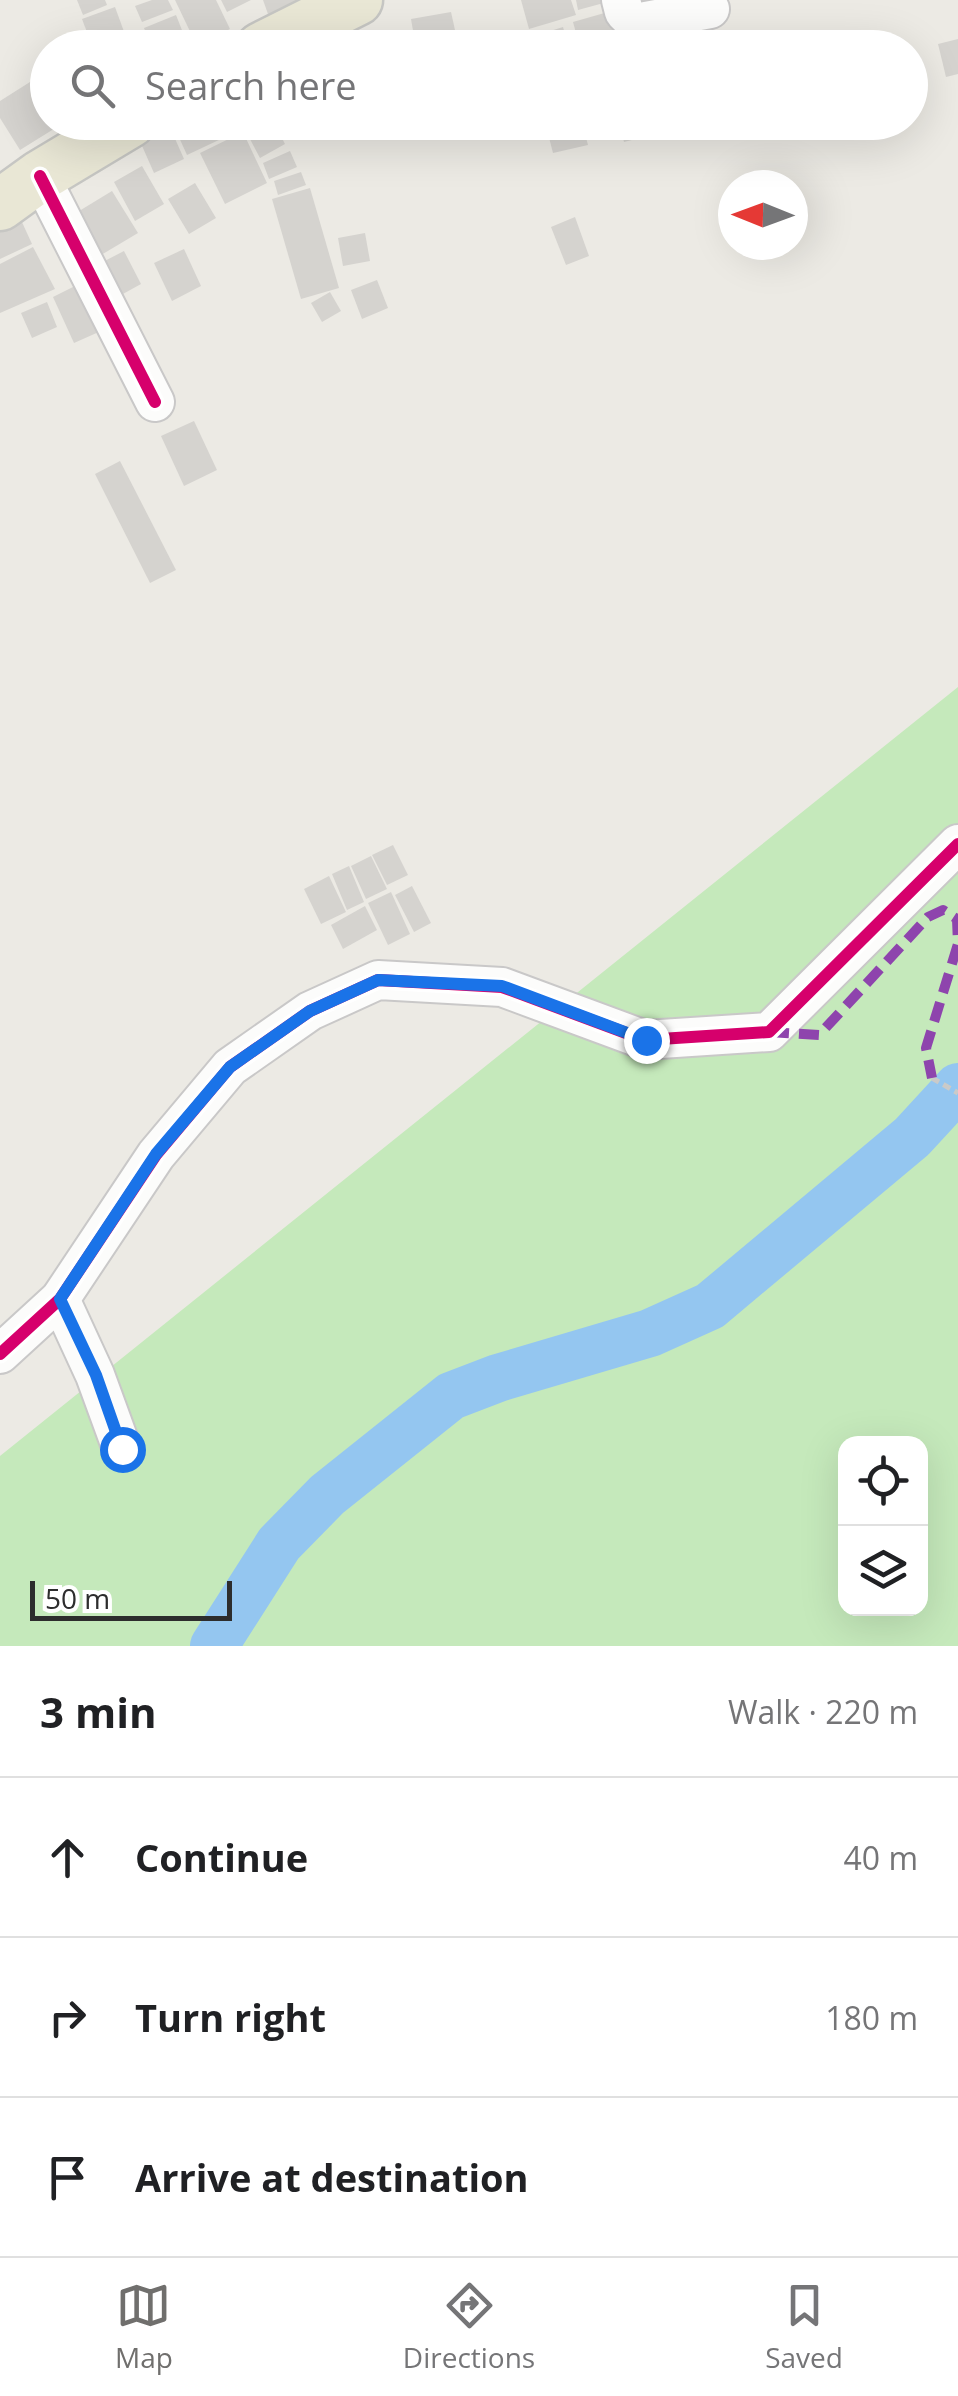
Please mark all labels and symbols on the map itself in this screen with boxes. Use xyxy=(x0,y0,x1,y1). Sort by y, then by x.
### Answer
north arrow xyxy=(718,170,808,260)
route end xyxy=(624,1018,670,1064)
route start xyxy=(100,1427,146,1473)
scale bar xyxy=(30,1576,232,1620)

